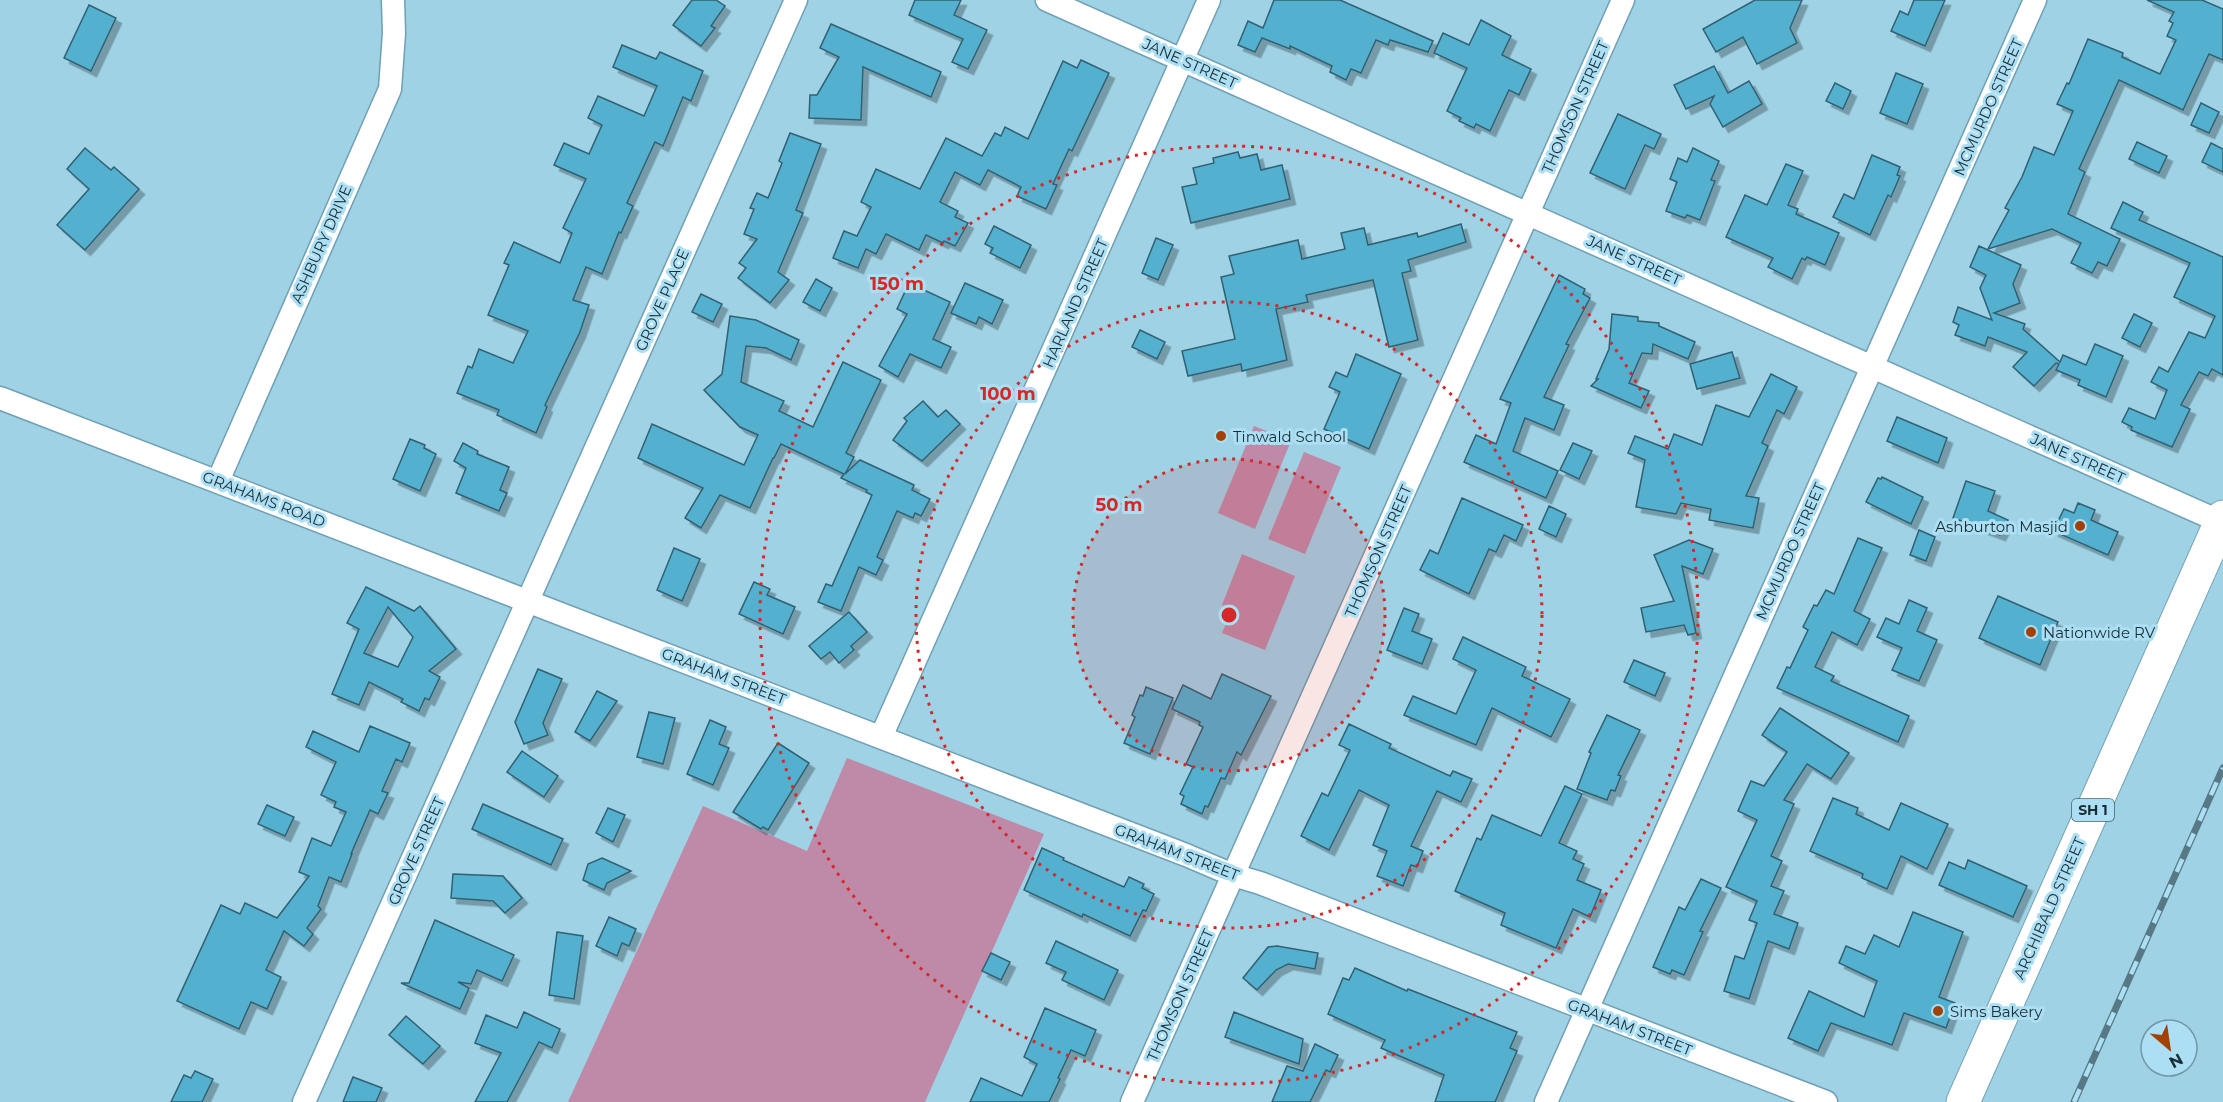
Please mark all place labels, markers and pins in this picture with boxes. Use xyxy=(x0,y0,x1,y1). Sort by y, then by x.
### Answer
place label: Tinwald School xyxy=(1233,427,1346,446)
marker: Tinwald School xyxy=(1214,429,1228,443)
place label: Ashburton Masjid xyxy=(1935,517,2068,536)
marker: Ashburton Masjid xyxy=(2073,519,2087,533)
centre of rings xyxy=(1219,605,1239,625)
place label: Nationwide RV xyxy=(2043,623,2156,642)
marker: Nationwide RV xyxy=(2024,625,2038,639)
place label: Sims Bakery xyxy=(1950,1002,2043,1021)
marker: Sims Bakery xyxy=(1931,1004,1945,1018)

